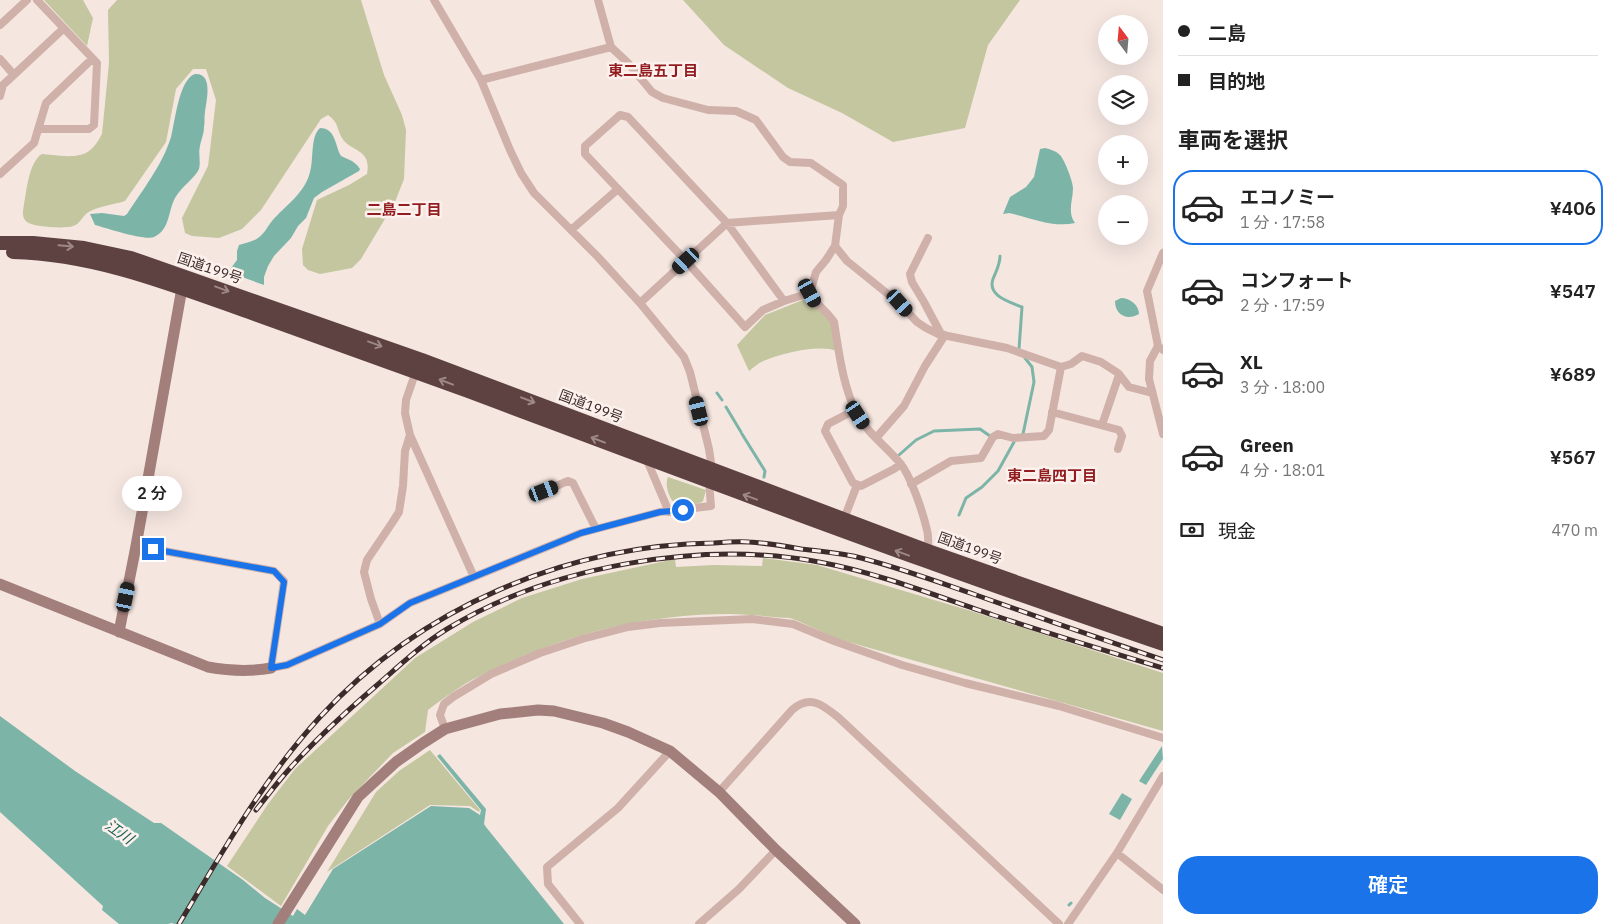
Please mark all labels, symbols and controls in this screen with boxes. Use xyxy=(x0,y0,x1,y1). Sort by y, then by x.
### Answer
north arrow xyxy=(1098,15,1148,65)
map controls xyxy=(1098,15,1148,245)
text: 二島 xyxy=(1208,21,1246,45)
district label: 東二島五丁目 xyxy=(608,61,698,80)
text: 目的地 xyxy=(1208,69,1265,93)
button: layers xyxy=(1098,75,1148,125)
text: 車両を選択 xyxy=(1178,125,1288,154)
button: + xyxy=(1098,135,1148,185)
icon: car xyxy=(1180,185,1225,230)
text: エコノミー xyxy=(1240,185,1335,209)
button: − xyxy=(1098,195,1148,245)
text: ¥406 xyxy=(1550,196,1596,220)
district label: 二島二丁目 xyxy=(366,200,442,219)
text: 1 分 · 17:58 xyxy=(1240,212,1325,232)
one-way arrow xyxy=(58,242,74,251)
car xyxy=(669,245,702,277)
street label: 国道199号 xyxy=(175,249,245,287)
icon: car xyxy=(1180,268,1225,313)
text: コンフォート xyxy=(1240,268,1353,292)
car xyxy=(796,276,823,310)
text: ¥547 xyxy=(1550,279,1596,303)
one-way arrow xyxy=(214,285,230,294)
car xyxy=(884,287,915,319)
text: 2 分 · 17:59 xyxy=(1240,295,1325,315)
one-way arrow xyxy=(367,340,383,349)
text: XL xyxy=(1240,350,1263,374)
icon: car xyxy=(1180,351,1225,396)
text: ¥689 xyxy=(1550,362,1596,386)
one-way arrow xyxy=(438,377,453,386)
text: 3 分 · 18:00 xyxy=(1240,377,1325,397)
street label: 国道199号 xyxy=(556,386,626,426)
car xyxy=(688,395,709,427)
one-way arrow xyxy=(520,396,535,405)
car xyxy=(843,398,872,432)
text: Green xyxy=(1240,433,1294,457)
icon: car xyxy=(1180,434,1225,479)
one-way arrow xyxy=(590,435,606,444)
text: ¥567 xyxy=(1550,445,1596,469)
text: 4 分 · 18:01 xyxy=(1240,460,1325,480)
district label: 東二島四丁目 xyxy=(1007,466,1097,485)
callout: 2 分 xyxy=(123,476,183,512)
car xyxy=(527,479,560,503)
text: 2 分 xyxy=(137,483,167,503)
one-way arrow xyxy=(743,492,758,501)
route start xyxy=(672,499,694,521)
icon: cash xyxy=(1178,516,1206,544)
text: 現金 xyxy=(1218,519,1256,543)
text: 470 m xyxy=(1551,520,1598,540)
street label: 国道199号 xyxy=(935,528,1005,568)
route end xyxy=(142,538,164,560)
one-way arrow xyxy=(895,548,911,557)
car xyxy=(115,581,136,613)
water label: 江川 xyxy=(102,815,139,849)
button: 確定 xyxy=(1178,856,1598,914)

